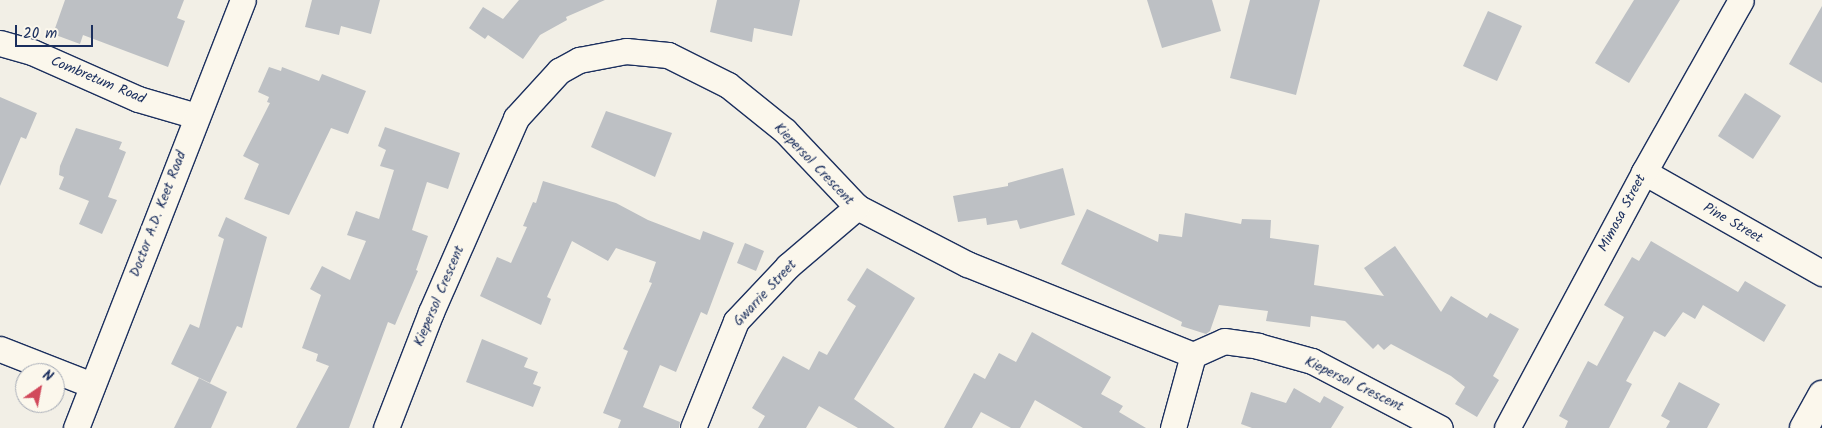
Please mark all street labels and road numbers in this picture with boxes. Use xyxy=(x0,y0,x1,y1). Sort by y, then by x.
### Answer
street label: Combretum Road xyxy=(48,53,148,107)
street label: Kiepersol Crescent xyxy=(771,119,857,209)
street label: Doctor A.D. Keet Road xyxy=(126,149,190,279)
street label: Mimosa Street xyxy=(1595,171,1649,255)
street label: Pine Street xyxy=(1700,199,1766,247)
street label: Kiepersol Crescent xyxy=(410,243,468,349)
street label: Gwarrie Street xyxy=(730,256,800,330)
street label: Kiepersol Crescent xyxy=(1302,353,1406,415)

